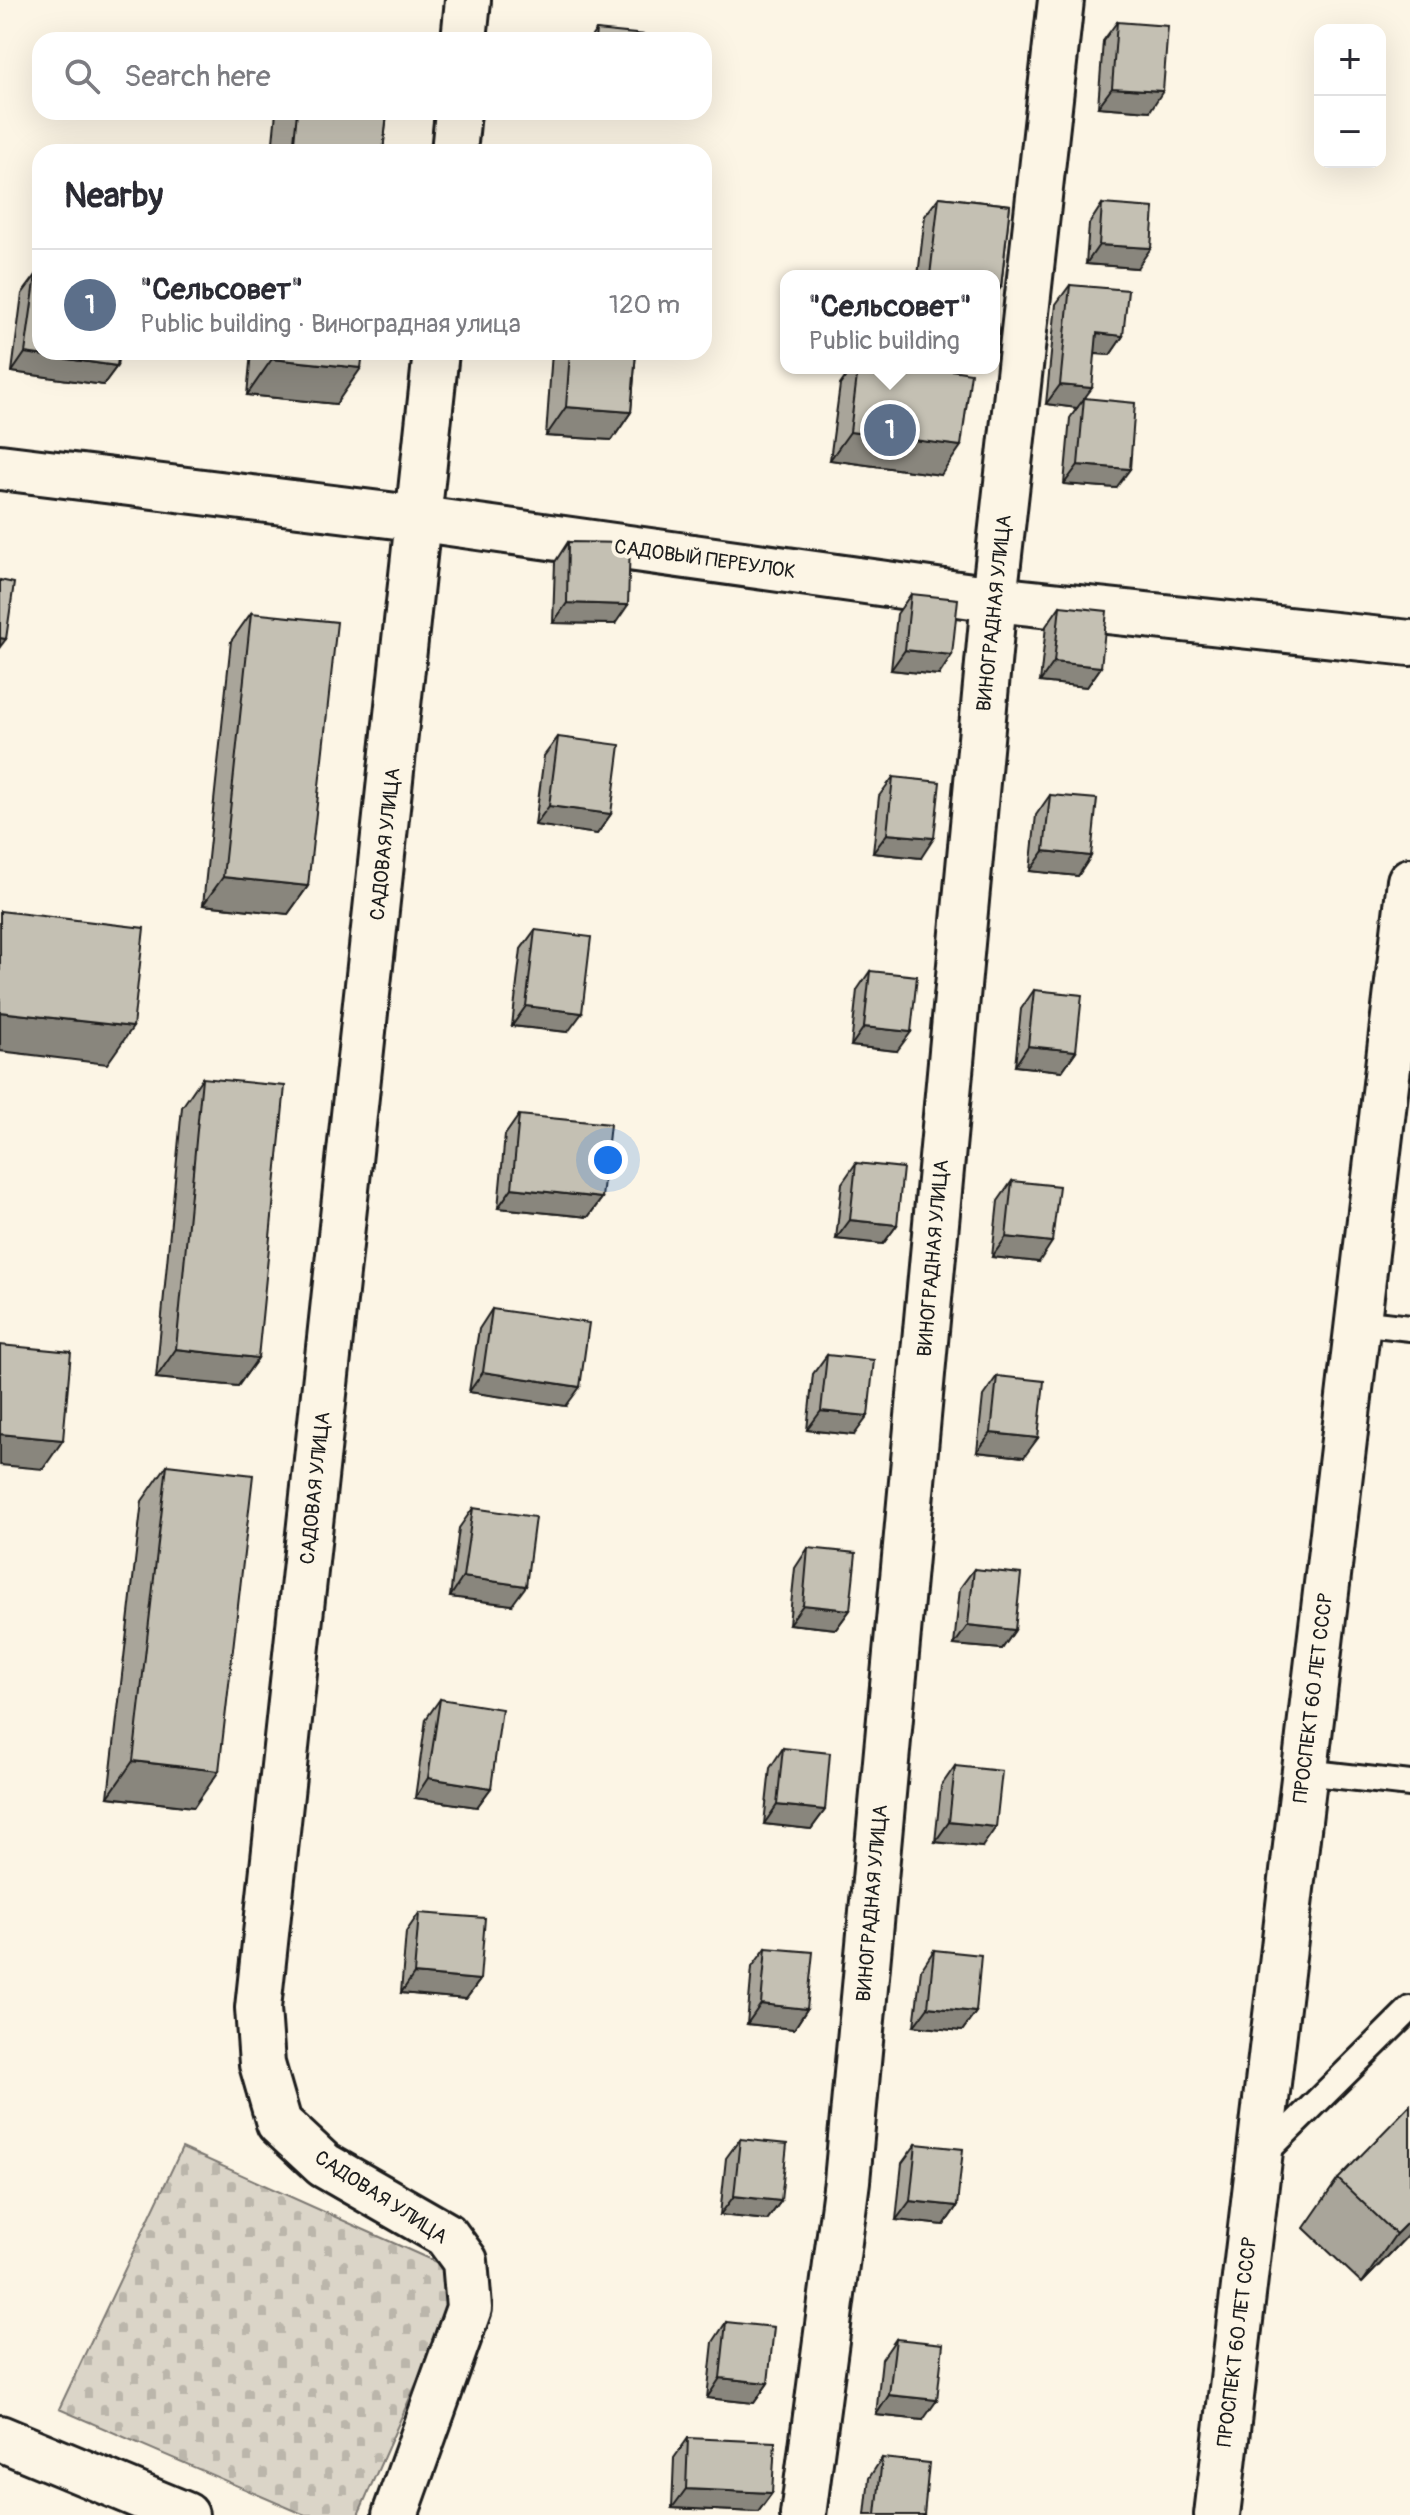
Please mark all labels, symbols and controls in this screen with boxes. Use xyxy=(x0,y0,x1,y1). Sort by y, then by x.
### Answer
map controls xyxy=(1314,24,1386,168)
button: + xyxy=(1314,24,1386,96)
search box xyxy=(32,32,712,120)
icon: search xyxy=(60,54,104,98)
text: Search here xyxy=(124,58,271,95)
button: − xyxy=(1314,96,1386,168)
text: Nearby xyxy=(64,175,163,218)
popup xyxy=(780,270,1000,374)
text: "Сельсовет" xyxy=(140,271,303,308)
text: "Сельсовет" xyxy=(808,288,972,325)
text: 1 xyxy=(85,289,95,321)
text: 120 m xyxy=(609,289,680,321)
text: Public building · Виноградная улица xyxy=(140,308,521,340)
text: Public building xyxy=(808,325,960,357)
pin: 1 xyxy=(864,400,916,460)
street label: ВИНОГРАДНАЯ УЛИЦА xyxy=(971,513,1017,713)
street label: САДОВЫЙ ПЕРЕУЛОК xyxy=(613,534,797,584)
street label: САДОВАЯ УЛИЦА xyxy=(365,766,405,922)
your location xyxy=(588,1140,628,1180)
street label: ВИНОГРАДНАЯ УЛИЦА xyxy=(912,1158,954,1358)
street label: САДОВАЯ УЛИЦА xyxy=(295,1410,335,1566)
street label: ПРОСПЕКТ 60 ЛЕТ СССР xyxy=(1288,1592,1338,1804)
street label: ВИНОГРАДНАЯ УЛИЦА xyxy=(851,1803,893,2003)
street label: САДОВАЯ УЛИЦА xyxy=(310,2145,452,2249)
street label: ПРОСПЕКТ 60 ЛЕТ СССР xyxy=(1212,2236,1262,2448)

